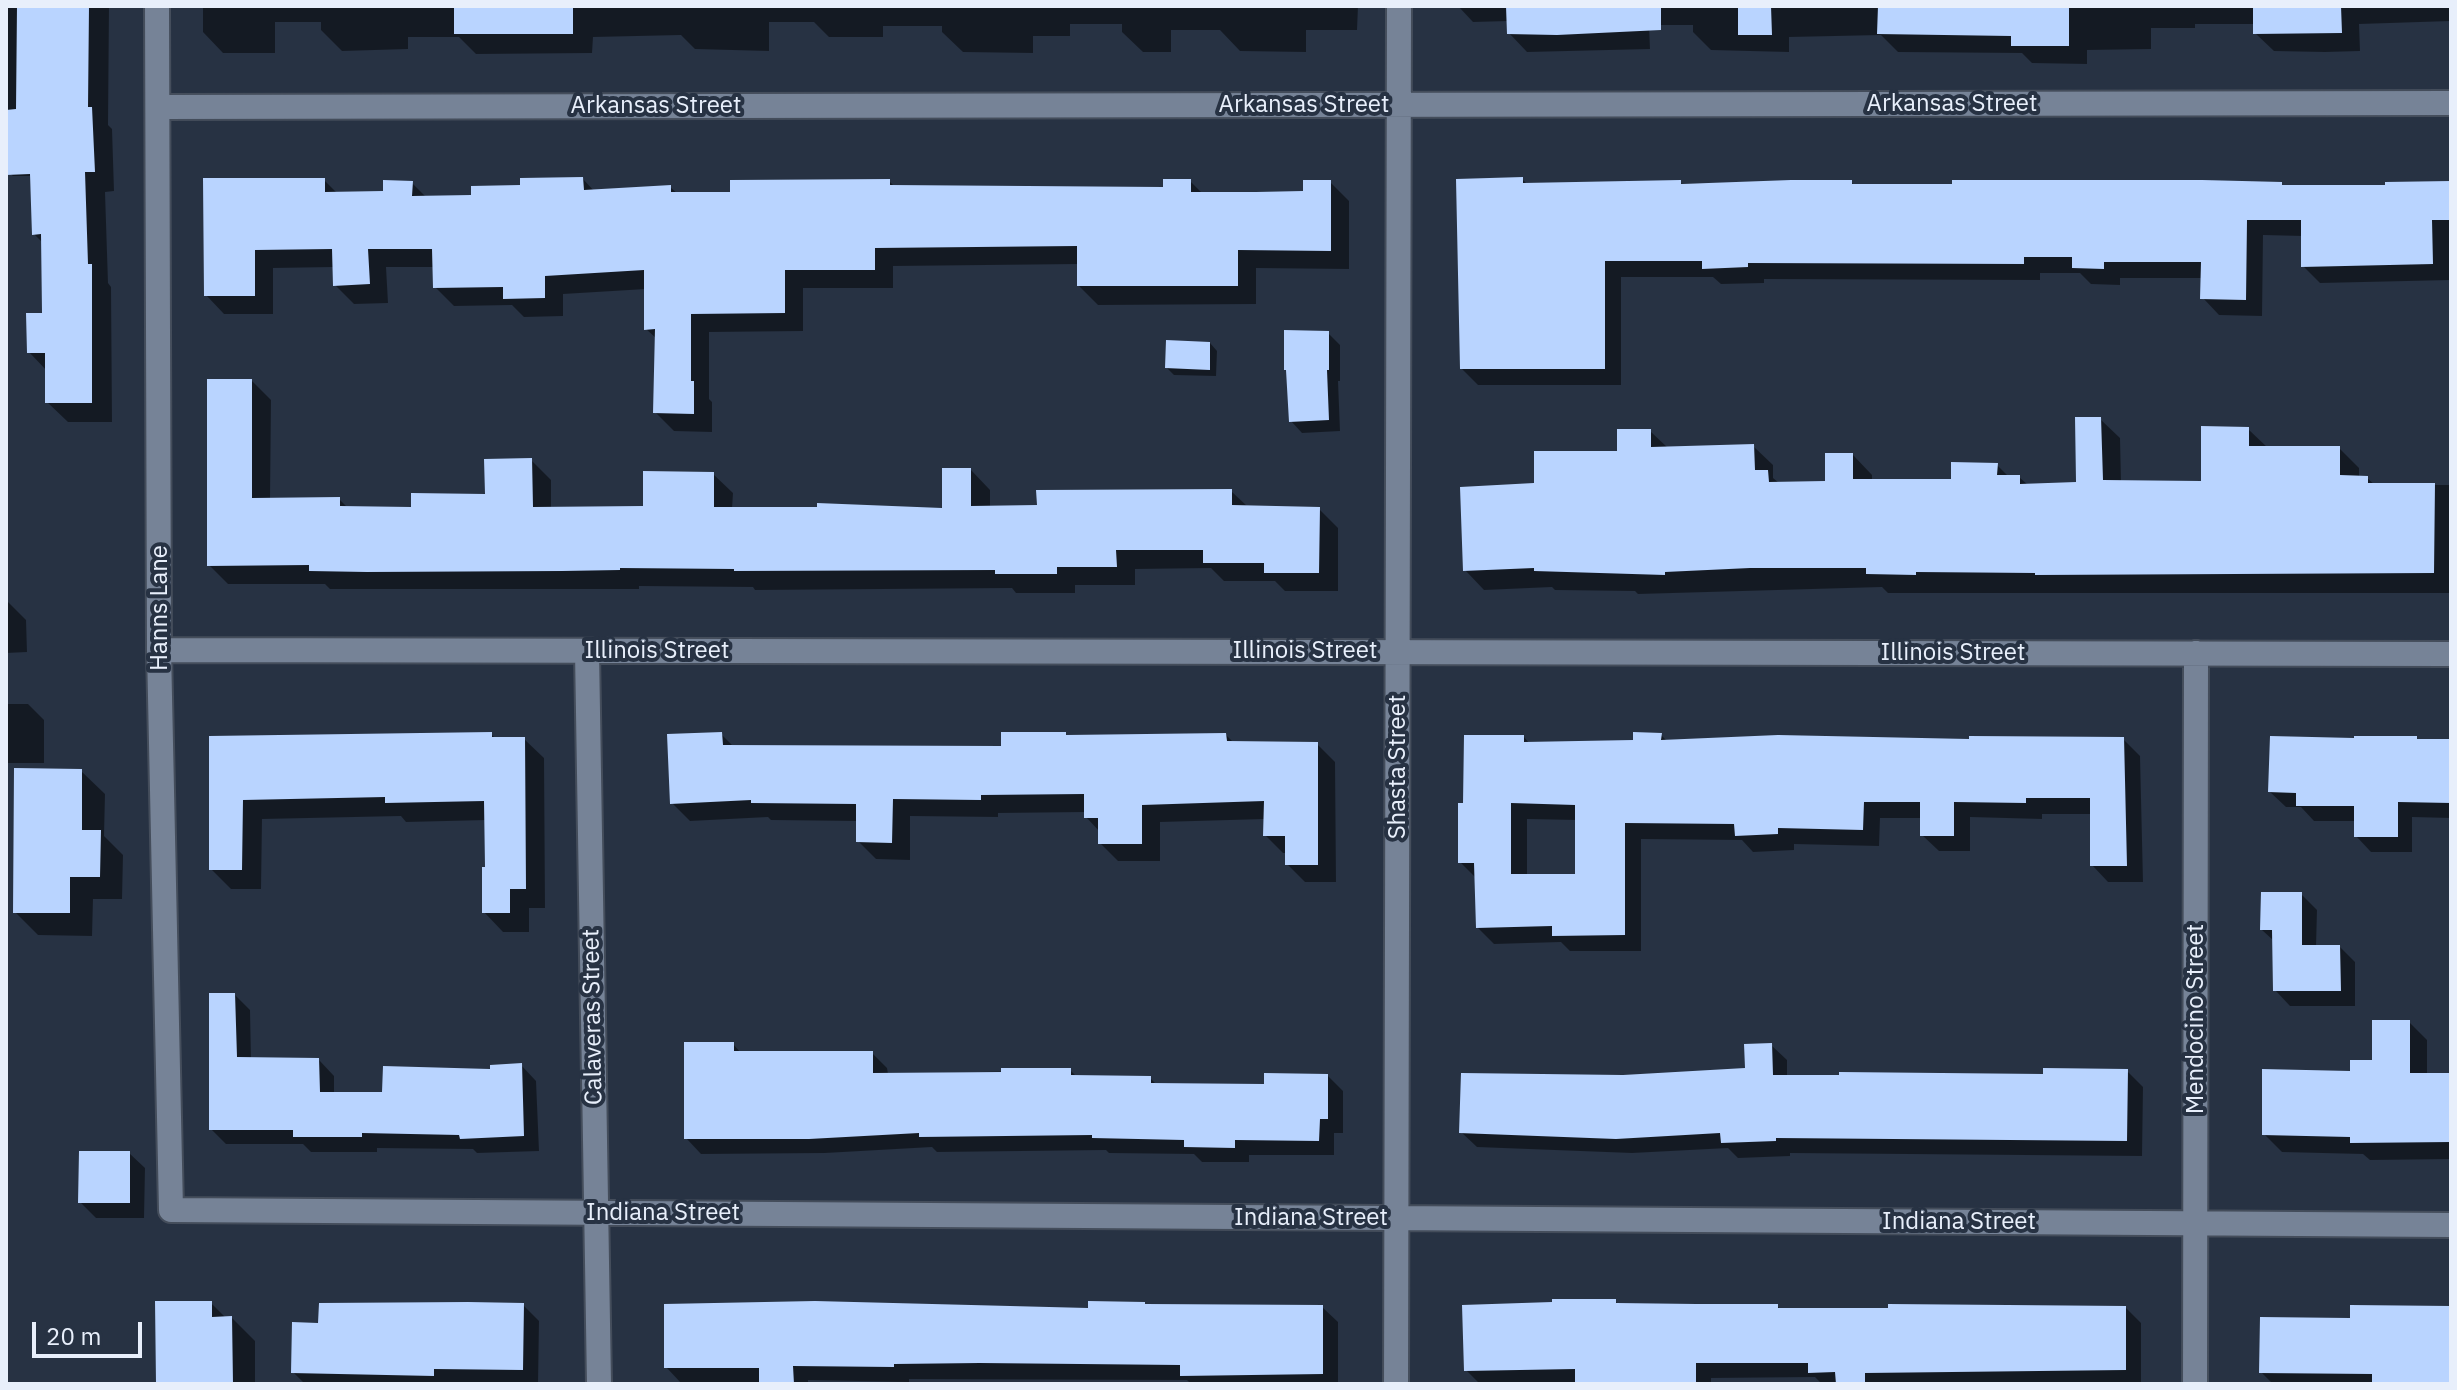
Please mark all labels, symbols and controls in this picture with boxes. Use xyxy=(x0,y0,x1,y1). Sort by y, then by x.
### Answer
street label: Arkansas Street xyxy=(1867,90,2037,118)
street label: Arkansas Street xyxy=(1219,91,1389,119)
street label: Arkansas Street xyxy=(571,92,741,120)
street label: Hanns Lane xyxy=(146,545,174,671)
street label: Illinois Street xyxy=(585,637,729,665)
street label: Illinois Street xyxy=(1233,637,1377,665)
street label: Illinois Street xyxy=(1881,639,2025,667)
street label: Shasta Street xyxy=(1384,695,1412,839)
street label: Mendocino Street xyxy=(2182,924,2210,1114)
street label: Calaveras Street xyxy=(577,929,609,1105)
street label: Indiana Street xyxy=(586,1199,740,1227)
street label: Indiana Street xyxy=(1234,1204,1388,1232)
street label: Indiana Street xyxy=(1882,1208,2036,1236)
scale bar xyxy=(36,1306,146,1356)
text: 20 m xyxy=(46,1320,101,1352)

